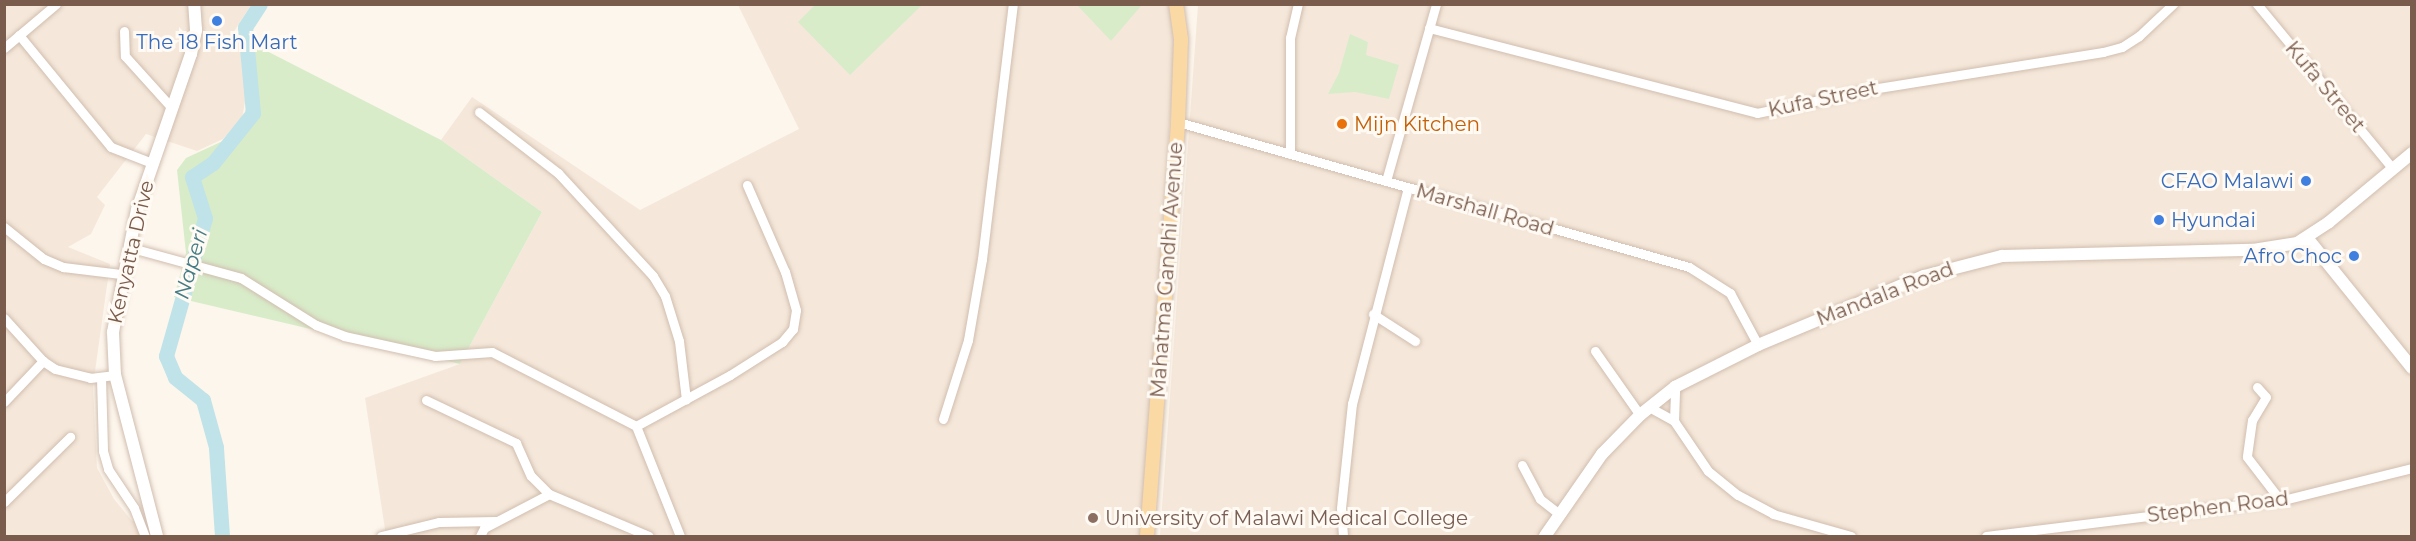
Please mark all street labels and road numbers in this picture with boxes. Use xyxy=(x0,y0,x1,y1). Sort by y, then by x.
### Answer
street label: Kufa Street xyxy=(2280,37,2370,137)
street label: Kufa Street xyxy=(1766,76,1880,122)
street label: Mahatma Gandhi Avenue xyxy=(1146,141,1188,399)
street label: Kenyatta Drive xyxy=(103,178,159,326)
street label: Marshall Road xyxy=(1413,179,1557,241)
street label: Mandala Road xyxy=(1813,257,1957,331)
street label: Stephen Road xyxy=(2146,486,2290,528)

